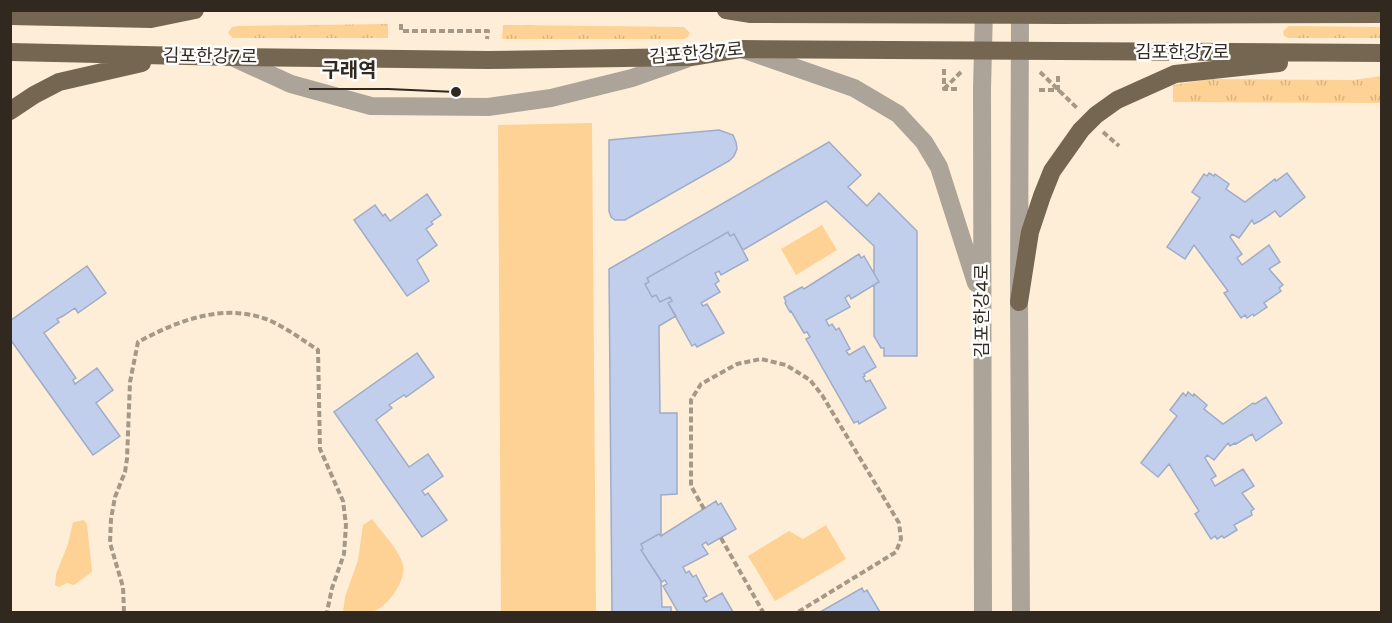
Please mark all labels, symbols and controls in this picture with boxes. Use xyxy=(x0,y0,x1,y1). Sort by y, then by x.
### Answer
street label: 김포한강7로 xyxy=(648,38,744,68)
street label: 김포한강7로 xyxy=(1135,41,1229,63)
street label: 김포한강7로 xyxy=(163,44,257,68)
callout: 구래역 xyxy=(309,51,388,89)
text: 구래역 xyxy=(321,59,377,83)
street label: 김포한강4로 xyxy=(971,264,993,358)

